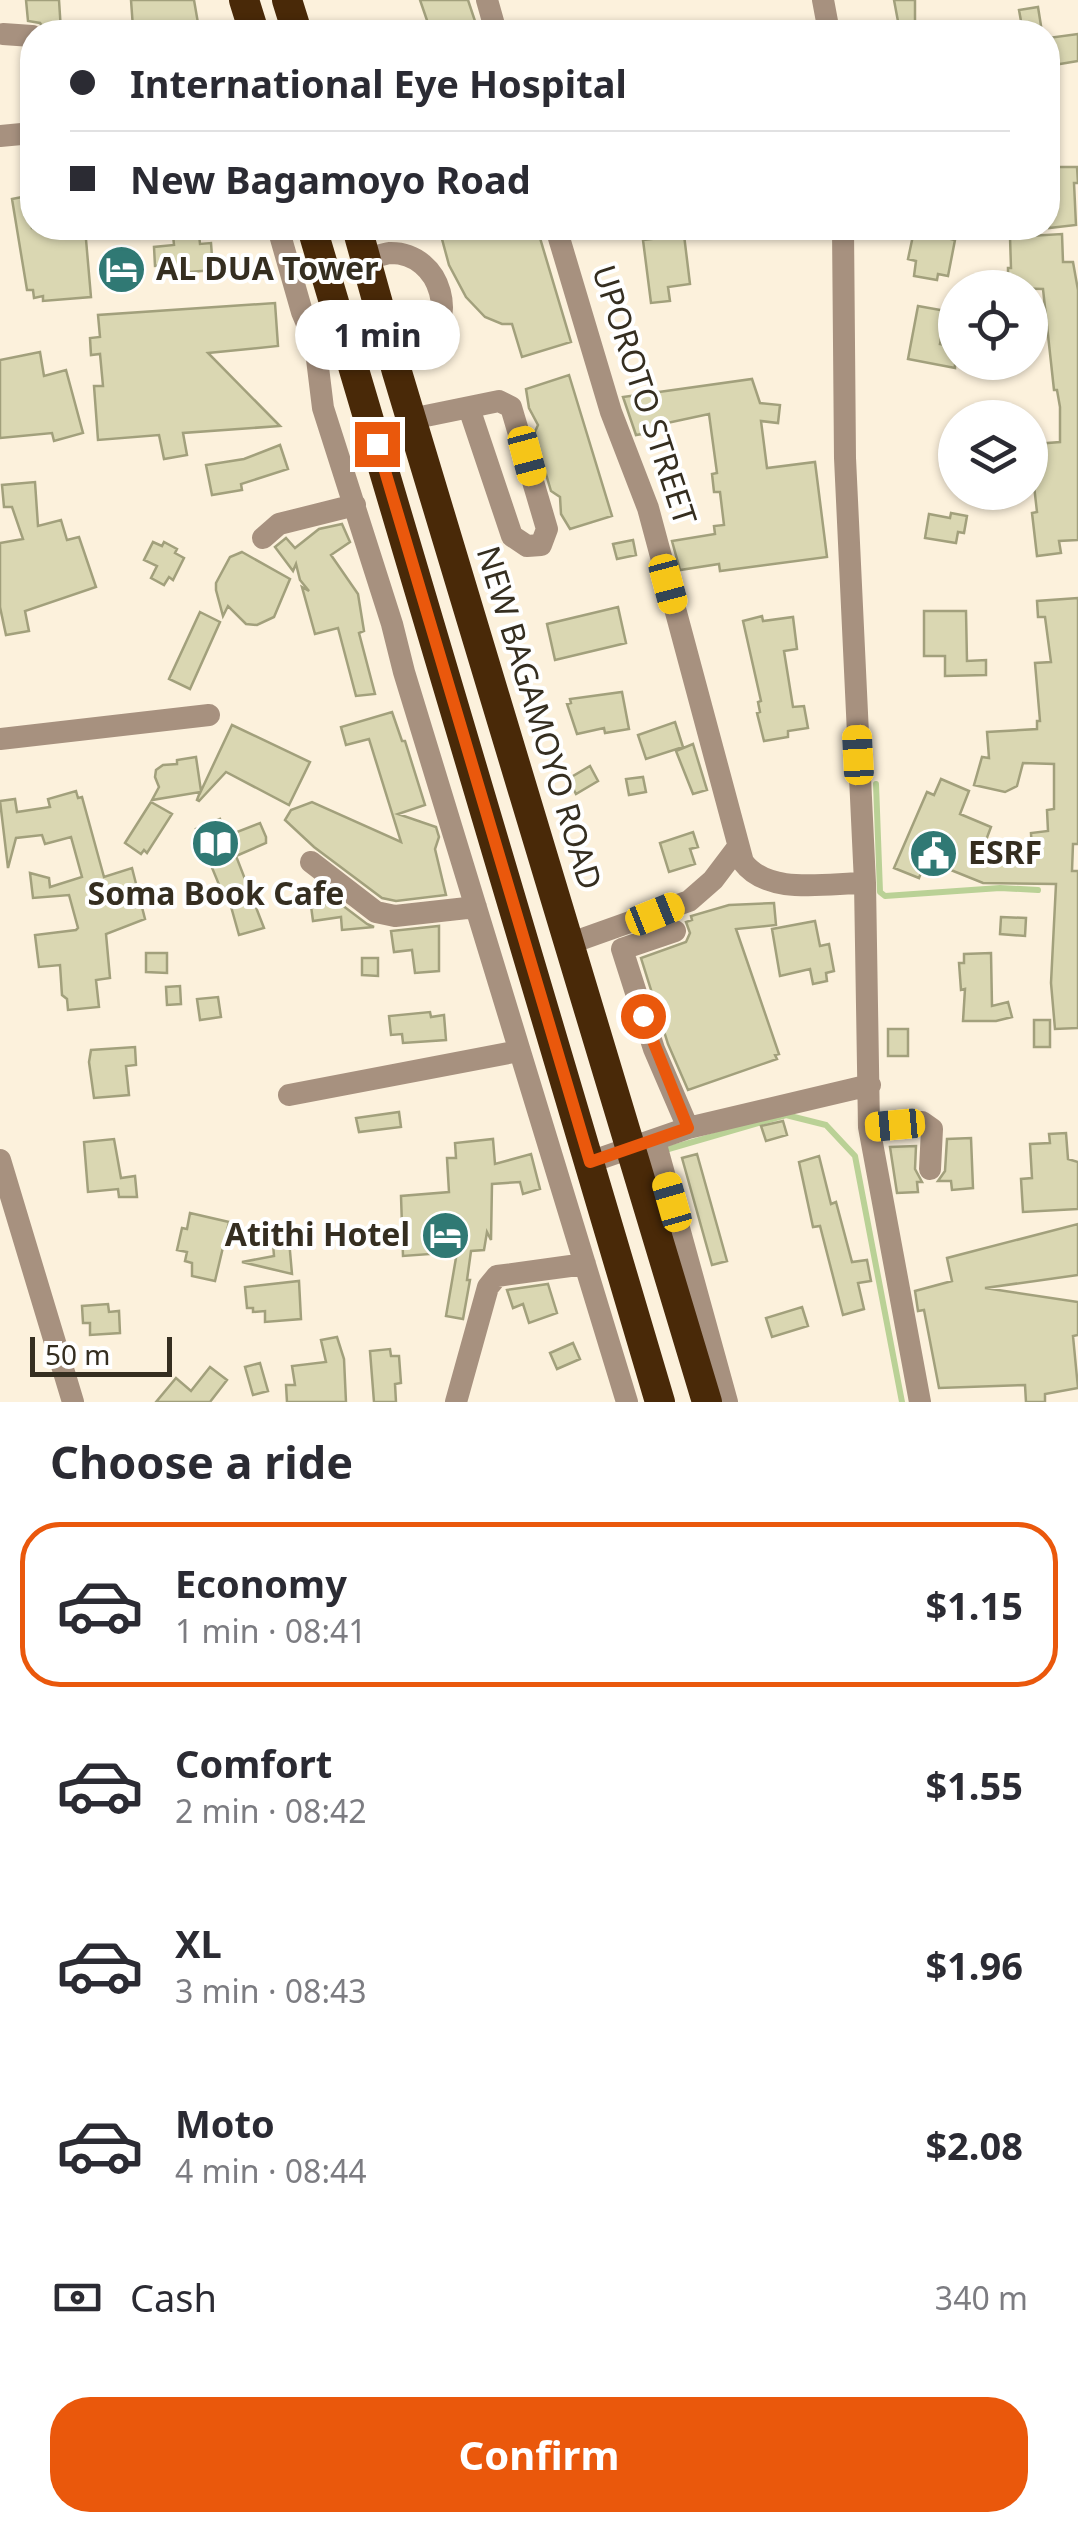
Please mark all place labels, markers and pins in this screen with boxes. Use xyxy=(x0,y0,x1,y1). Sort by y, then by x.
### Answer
hotel icon: AL DUA Tower xyxy=(95,243,147,295)
place label: AL DUA Tower xyxy=(156,246,379,289)
library icon: Soma Book Cafe xyxy=(190,818,242,870)
public building icon: ESRF xyxy=(907,827,959,879)
place label: ESRF xyxy=(968,830,1042,873)
place label: Soma Book Cafe xyxy=(88,871,344,914)
hotel icon: Atithi Hotel xyxy=(419,1209,471,1261)
place label: Atithi Hotel xyxy=(225,1212,410,1255)

